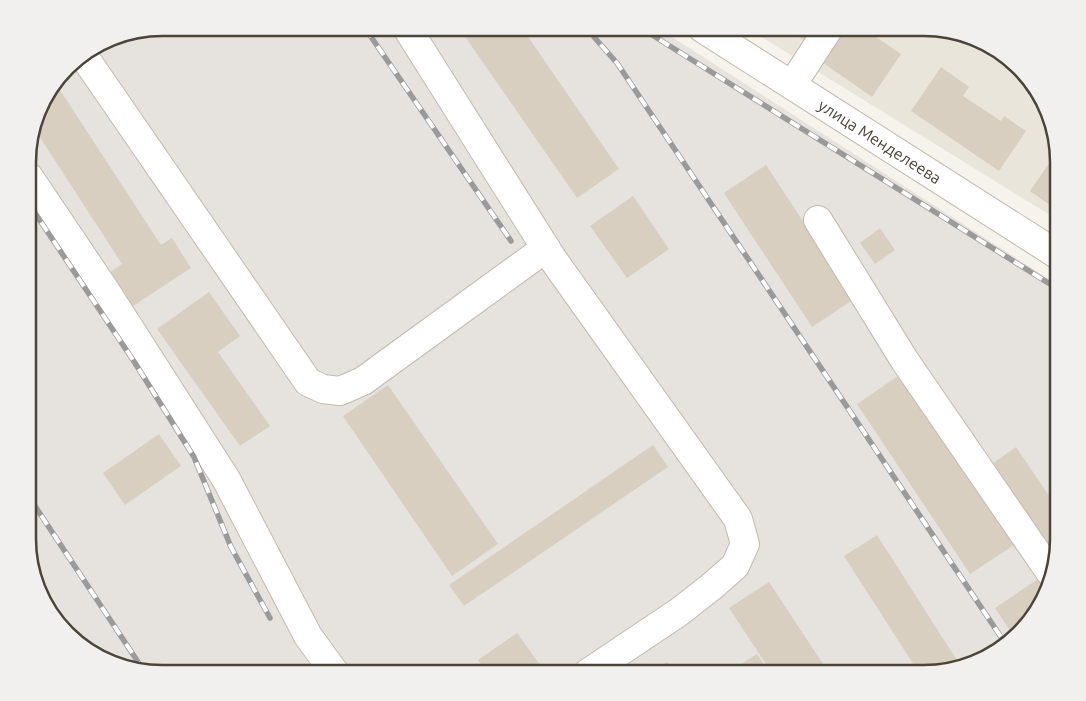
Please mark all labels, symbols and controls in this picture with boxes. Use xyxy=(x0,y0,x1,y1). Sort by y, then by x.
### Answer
street label: улица Менделеева xyxy=(815,96,945,187)

